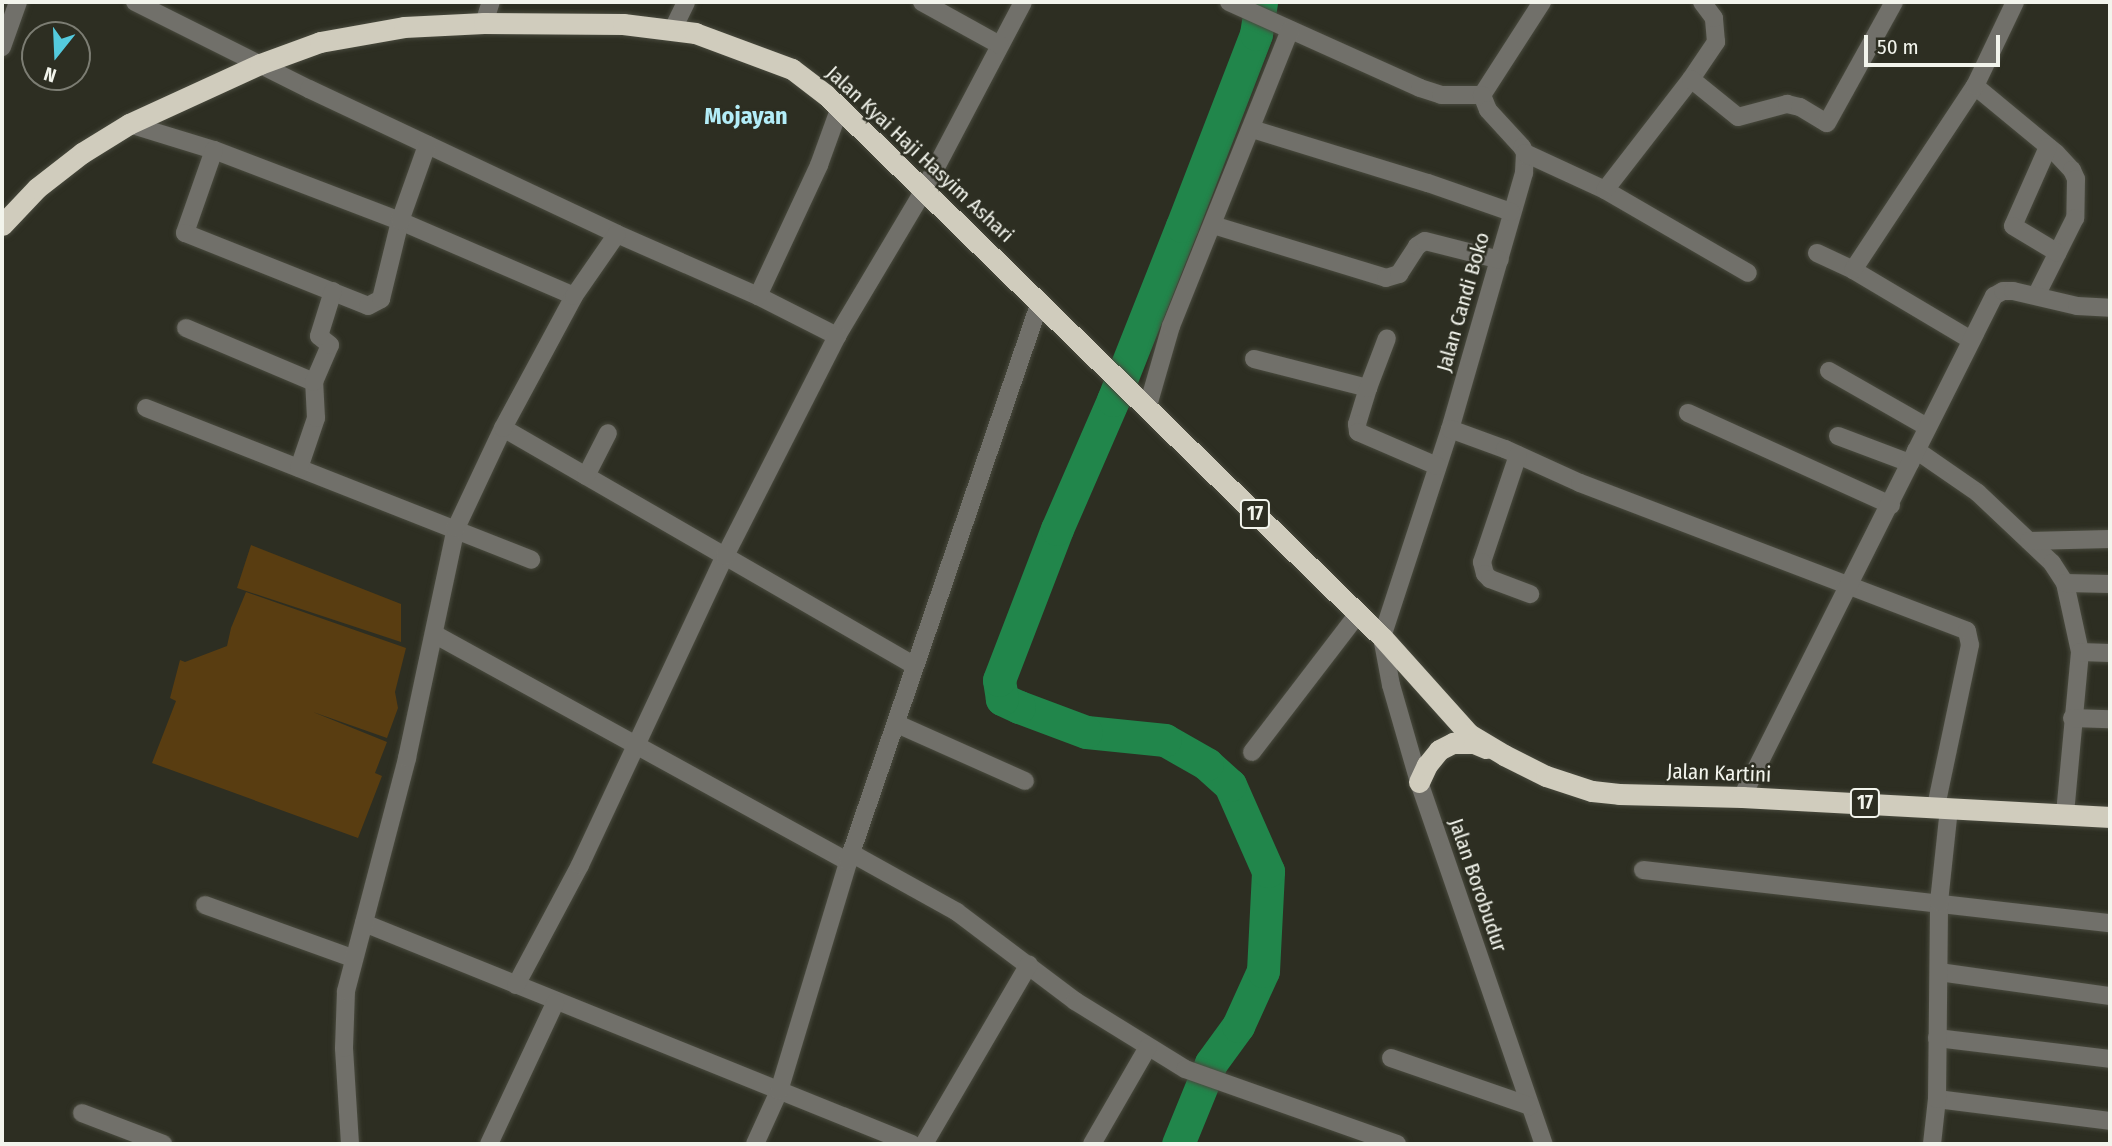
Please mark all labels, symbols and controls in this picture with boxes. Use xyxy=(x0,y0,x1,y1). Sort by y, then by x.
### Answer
north arrow xyxy=(21,21,91,91)
scale bar xyxy=(1867,21,2004,65)
text: 50 m xyxy=(1877,34,1919,60)
street label: Jalan Kyai Haji Hasyim Ashari xyxy=(821,60,1019,248)
text: N xyxy=(41,62,59,87)
district label: Mojayan xyxy=(704,103,788,131)
street label: Jalan Candi Boko xyxy=(1431,229,1495,375)
road number: 17 xyxy=(1239,499,1271,530)
street label: Jalan Kartini xyxy=(1666,759,1772,787)
road number: 17 xyxy=(1849,788,1881,818)
street label: Jalan Borobudur xyxy=(1443,815,1513,955)

